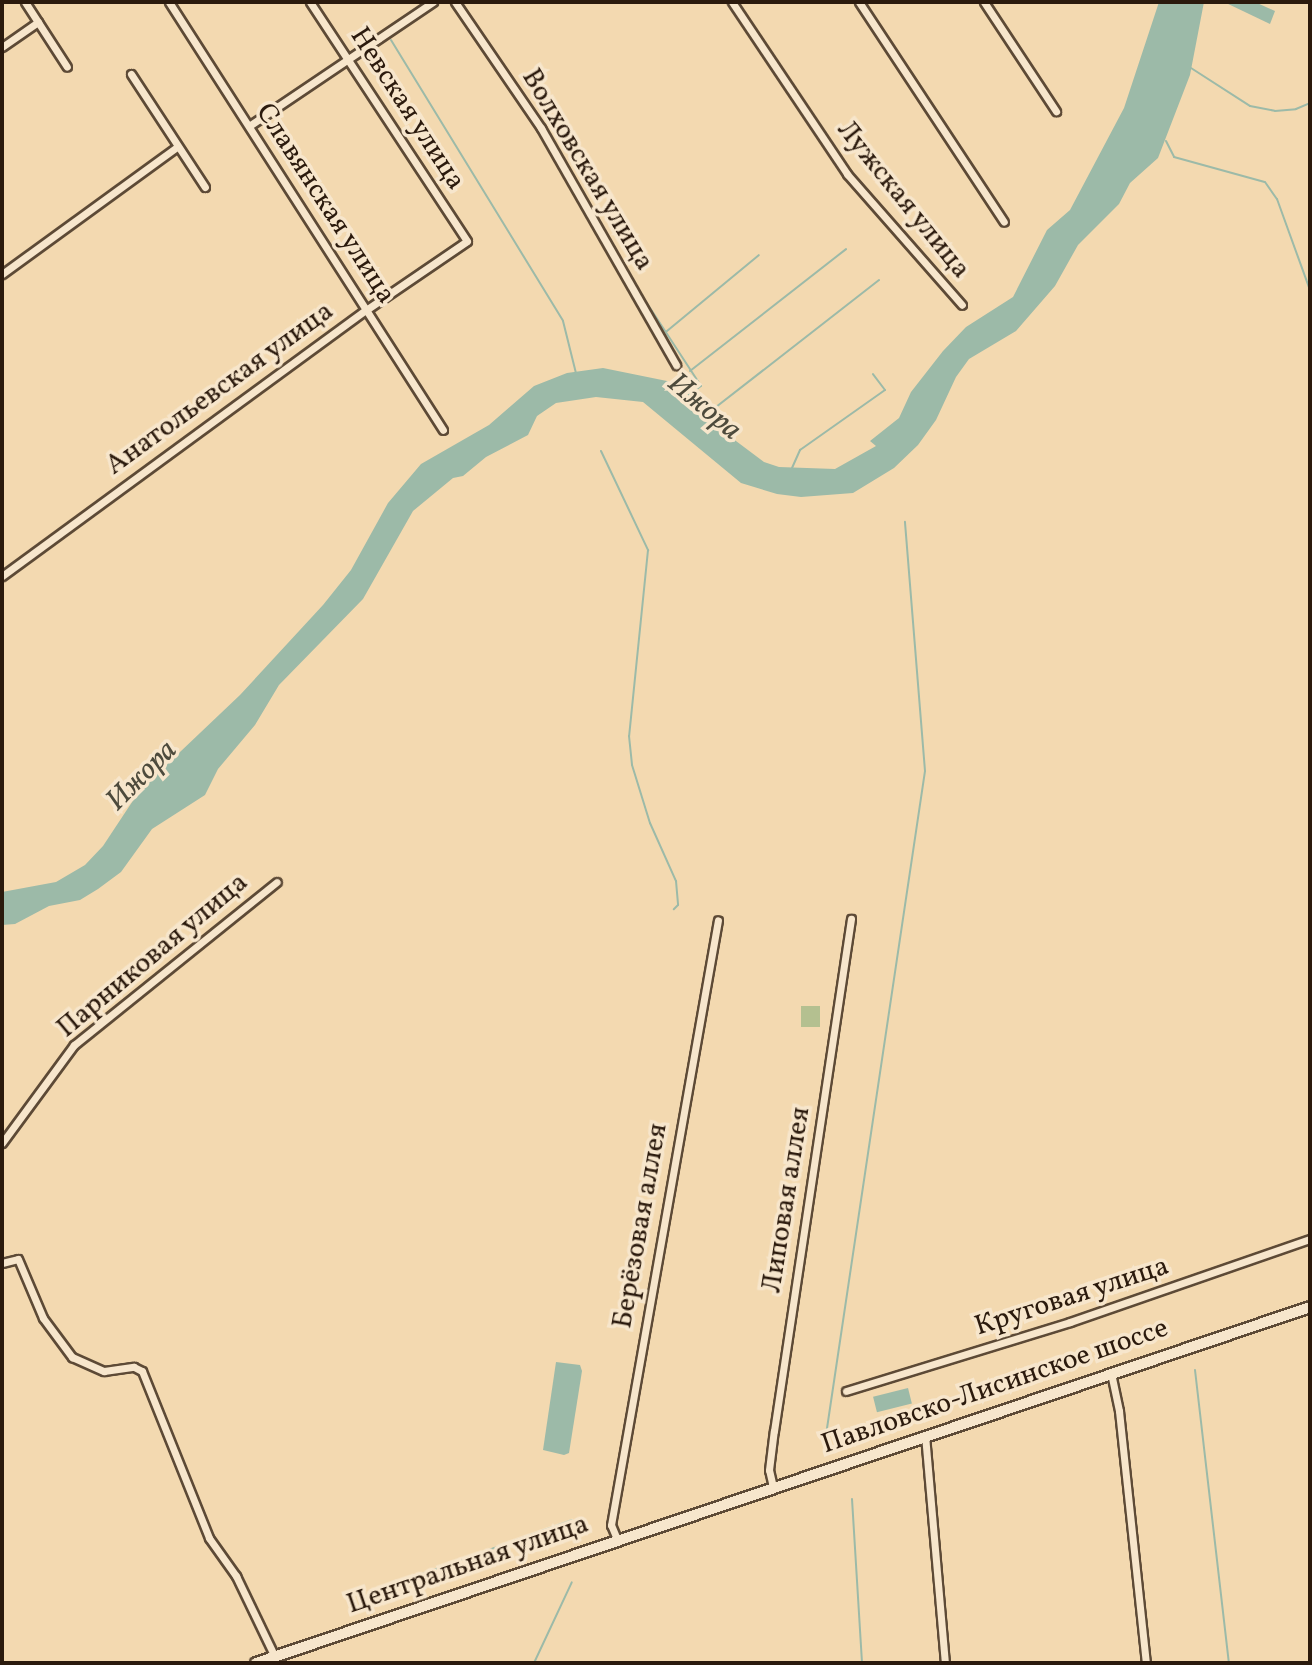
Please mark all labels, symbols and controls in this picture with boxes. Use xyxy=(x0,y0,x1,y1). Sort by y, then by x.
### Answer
street label: Невская улица xyxy=(342,21,472,197)
street label: Волховская улица xyxy=(513,63,661,277)
street label: Славянская улица xyxy=(248,97,402,311)
street label: Лужская улица xyxy=(829,114,977,286)
street label: Анатольевская улица xyxy=(99,295,341,483)
water label: Ижора xyxy=(660,366,748,448)
water label: Ижора xyxy=(99,733,185,819)
street label: Парниковая улица xyxy=(50,866,256,1046)
street label: Липовая аллея xyxy=(756,1105,818,1295)
street label: Берёзовая аллея xyxy=(606,1121,676,1331)
street label: Круговая улица xyxy=(970,1250,1174,1344)
street label: Павловско-Лисинское шоссе xyxy=(817,1312,1173,1462)
street label: Центральная улица xyxy=(342,1508,594,1622)

